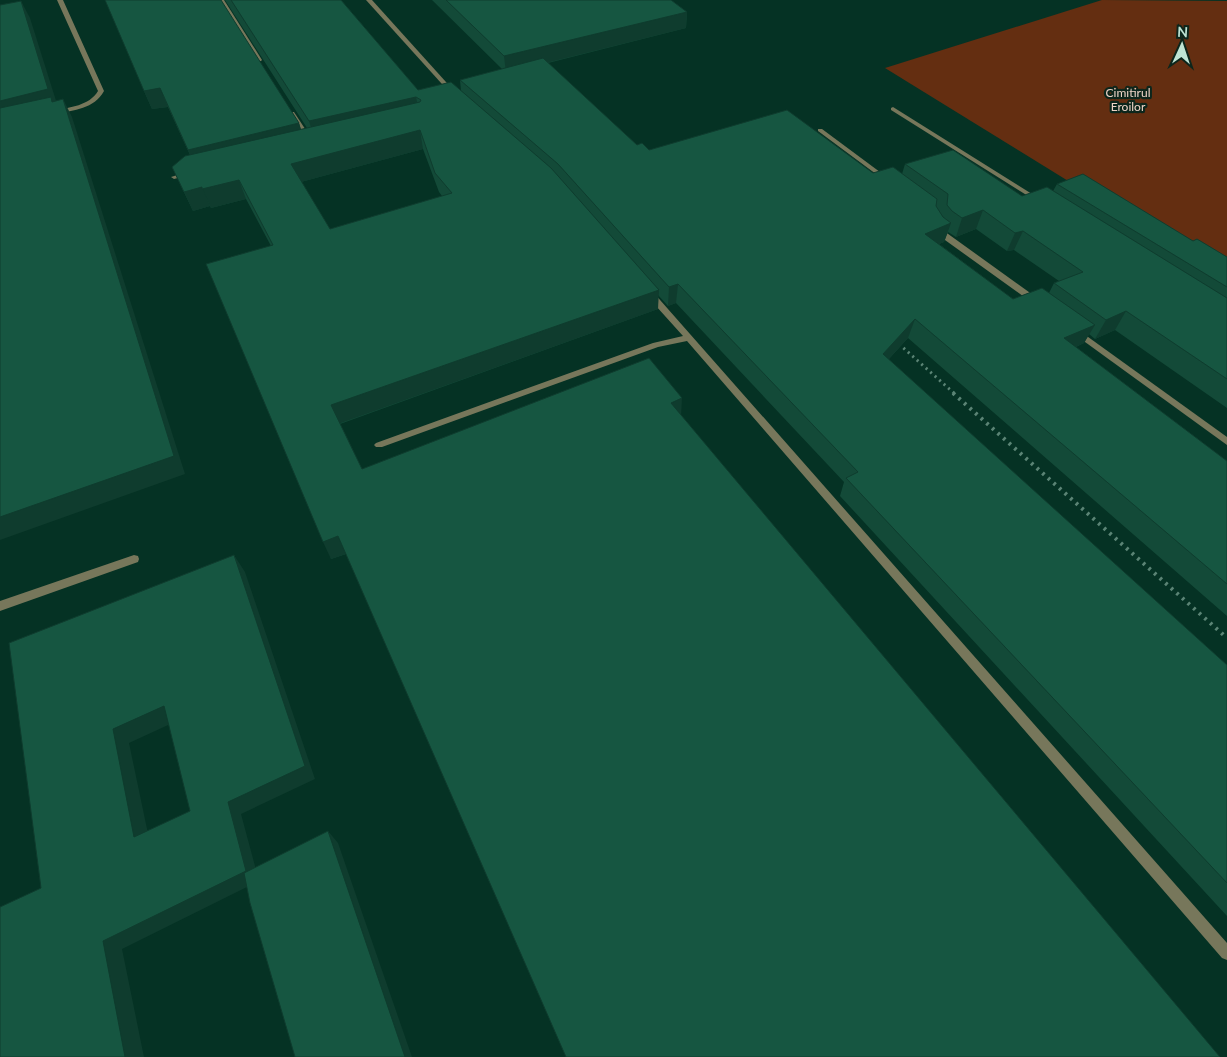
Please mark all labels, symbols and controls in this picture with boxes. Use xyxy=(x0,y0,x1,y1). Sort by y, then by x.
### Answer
north arrow xyxy=(1157,20,1207,70)
text: N xyxy=(1177,23,1189,40)
park label: Cimitirul Eroilor xyxy=(1106,85,1150,114)

